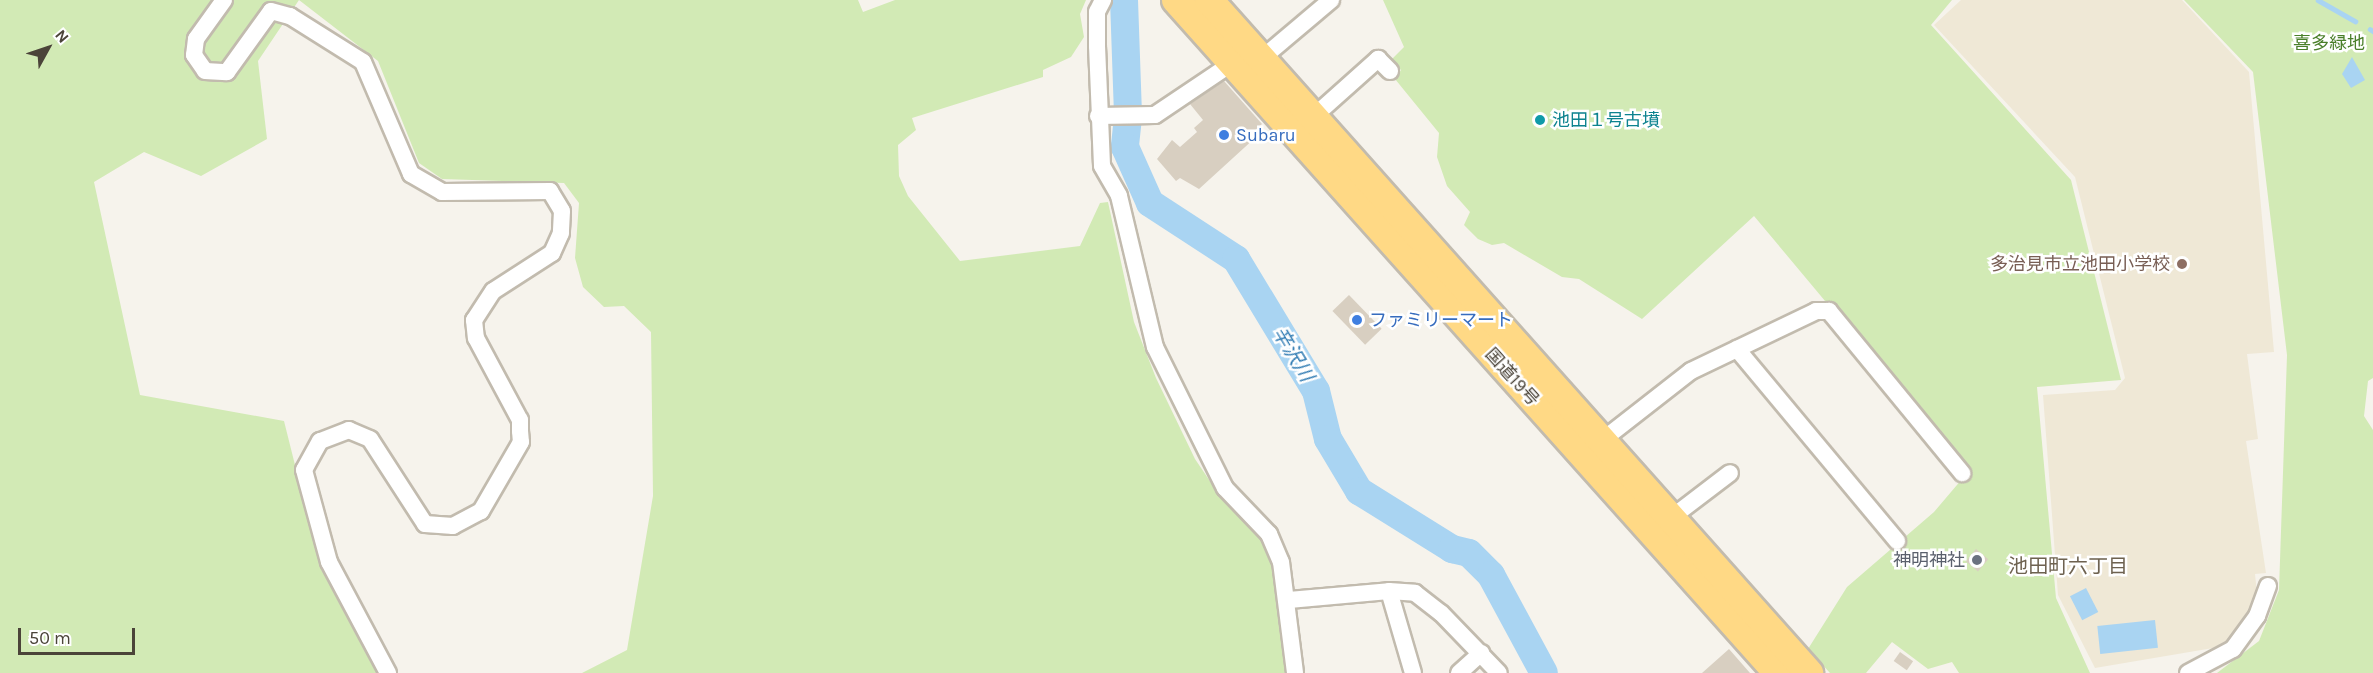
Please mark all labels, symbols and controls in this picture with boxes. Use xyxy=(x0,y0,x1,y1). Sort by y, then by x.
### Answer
north arrow xyxy=(18,18,78,78)
text: N xyxy=(51,26,73,47)
park label: 喜多緑地 xyxy=(2293,32,2365,54)
place label: 池田１号古墳 xyxy=(1552,109,1660,131)
marker: 池田１号古墳 xyxy=(1533,113,1547,127)
place label: Subaru xyxy=(1236,124,1296,146)
marker: Subaru xyxy=(1217,128,1231,142)
place label: 多治見市立池田小学校 xyxy=(1990,253,2170,275)
marker: 多治見市立池田小学校 xyxy=(2175,257,2189,271)
place label: ファミリーマート xyxy=(1369,309,1513,331)
marker: ファミリーマート xyxy=(1350,313,1364,327)
water label: 辛沢川 xyxy=(1267,322,1319,386)
street label: 国道19号 xyxy=(1480,344,1544,410)
place label: 神明神社 xyxy=(1893,549,1965,571)
marker: 神明神社 xyxy=(1970,553,1984,567)
district label: 池田町六丁目 xyxy=(2008,554,2128,578)
scale bar xyxy=(21,616,138,654)
text: 50 m xyxy=(29,627,71,649)

